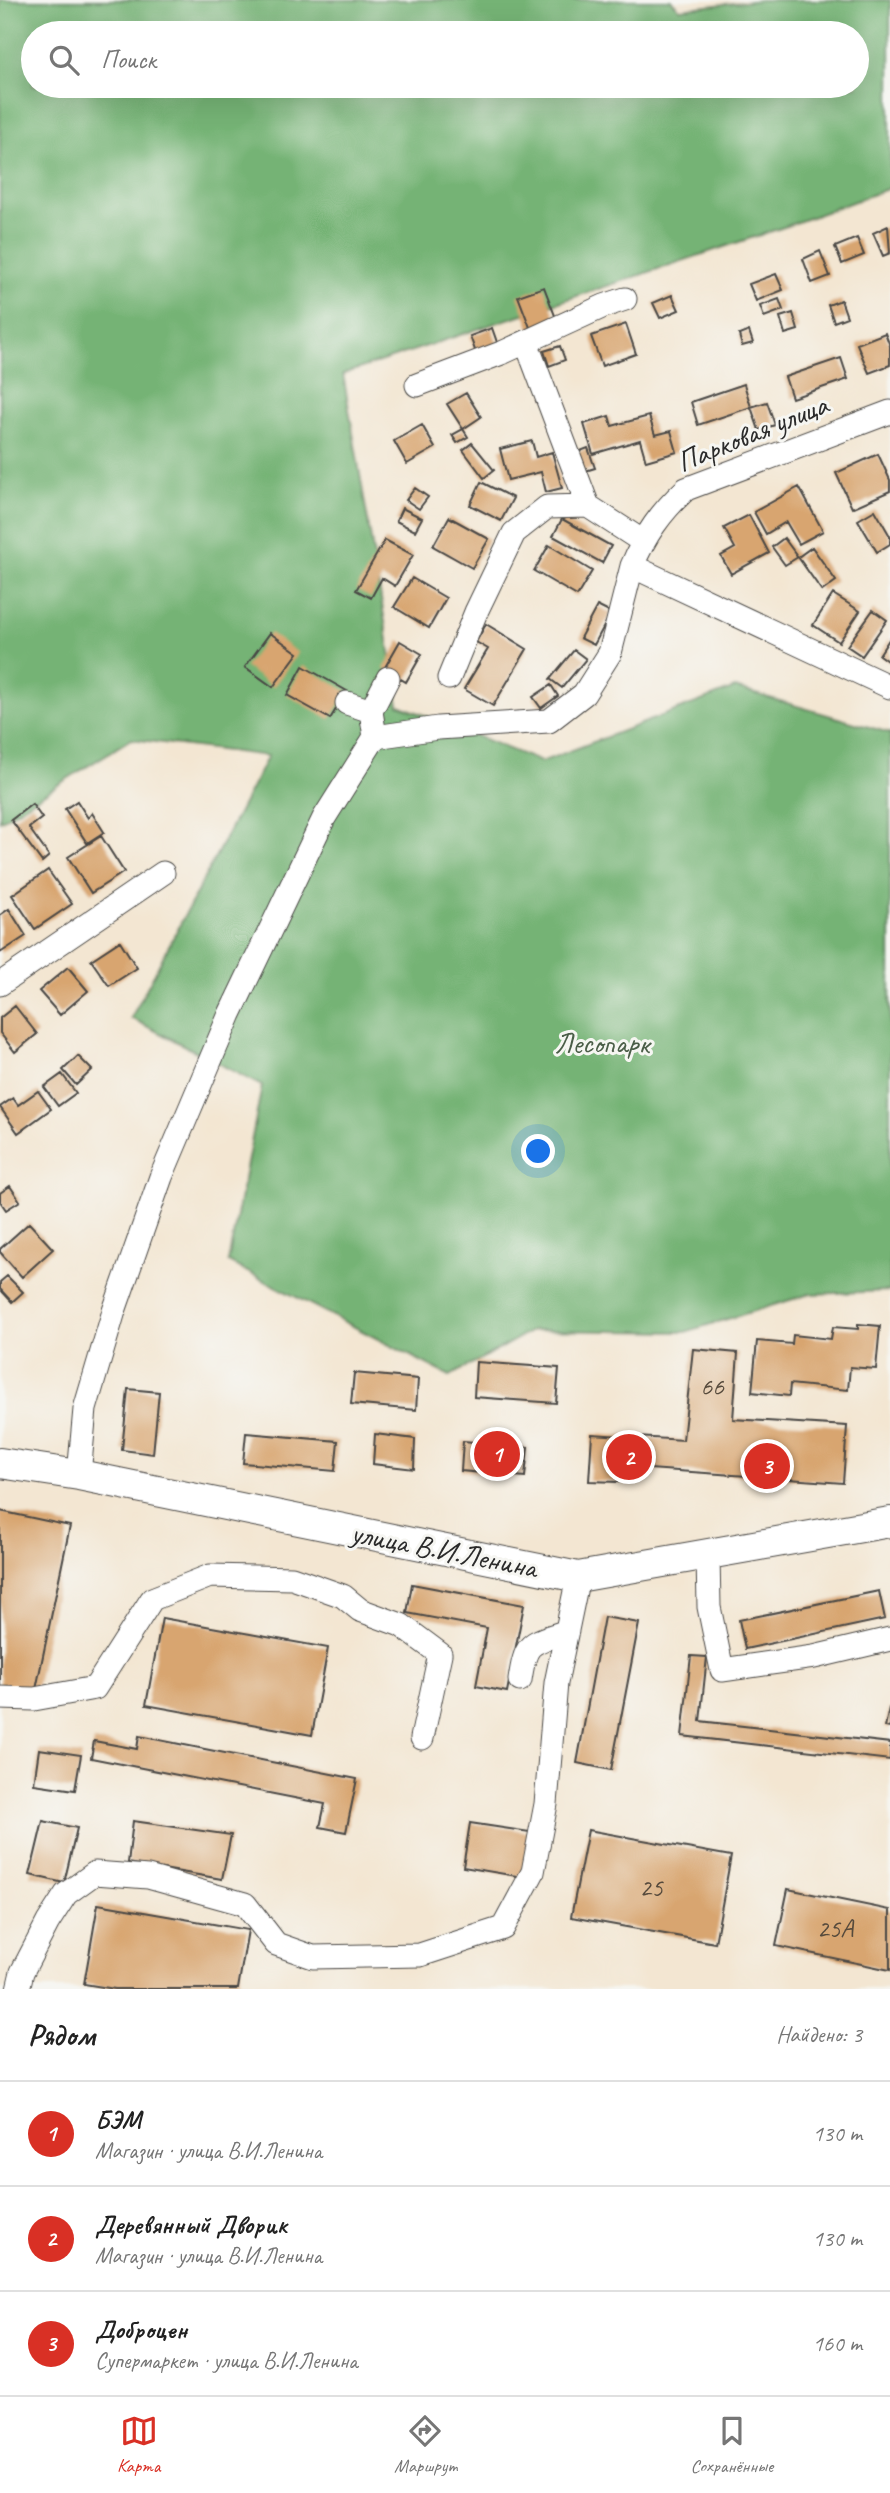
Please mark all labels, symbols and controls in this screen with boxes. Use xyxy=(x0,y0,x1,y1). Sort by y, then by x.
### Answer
search box xyxy=(21,21,869,98)
icon: search xyxy=(45,41,83,79)
text: Поиск xyxy=(101,43,156,76)
street label: Парковая улица xyxy=(671,385,835,481)
park label: Лесопарк xyxy=(555,1024,652,1062)
your location xyxy=(521,1134,555,1168)
house number: 66 xyxy=(700,1370,725,1403)
pin: 1 xyxy=(474,1428,520,1480)
pin: 2 xyxy=(606,1431,652,1483)
pin: 3 xyxy=(744,1440,790,1492)
street label: улица В.И.Ленина xyxy=(346,1513,543,1587)
house number: 25 xyxy=(639,1871,664,1904)
house number: 25А xyxy=(817,1912,855,1945)
text: Рядом xyxy=(28,2016,95,2054)
text: Найдено: 3 xyxy=(776,2020,862,2049)
text: БЭМ xyxy=(95,2103,141,2136)
text: 1 xyxy=(46,2119,56,2148)
text: 130 m xyxy=(813,2119,862,2148)
text: Магазин · улица В.И.Ленина xyxy=(95,2136,322,2165)
text: Деревянный Дворик xyxy=(95,2208,288,2241)
text: 2 xyxy=(46,2224,56,2253)
text: 130 m xyxy=(813,2224,862,2253)
text: Магазин · улица В.И.Ленина xyxy=(95,2241,322,2270)
text: Доброцен xyxy=(95,2313,187,2346)
text: 3 xyxy=(46,2329,56,2358)
text: 160 m xyxy=(813,2329,862,2358)
text: Супермаркет · улица В.И.Ленина xyxy=(95,2346,358,2375)
tab: Карта xyxy=(117,2412,160,2478)
tab: Маршрут xyxy=(394,2412,457,2478)
tab: Сохранённые xyxy=(691,2412,773,2478)

